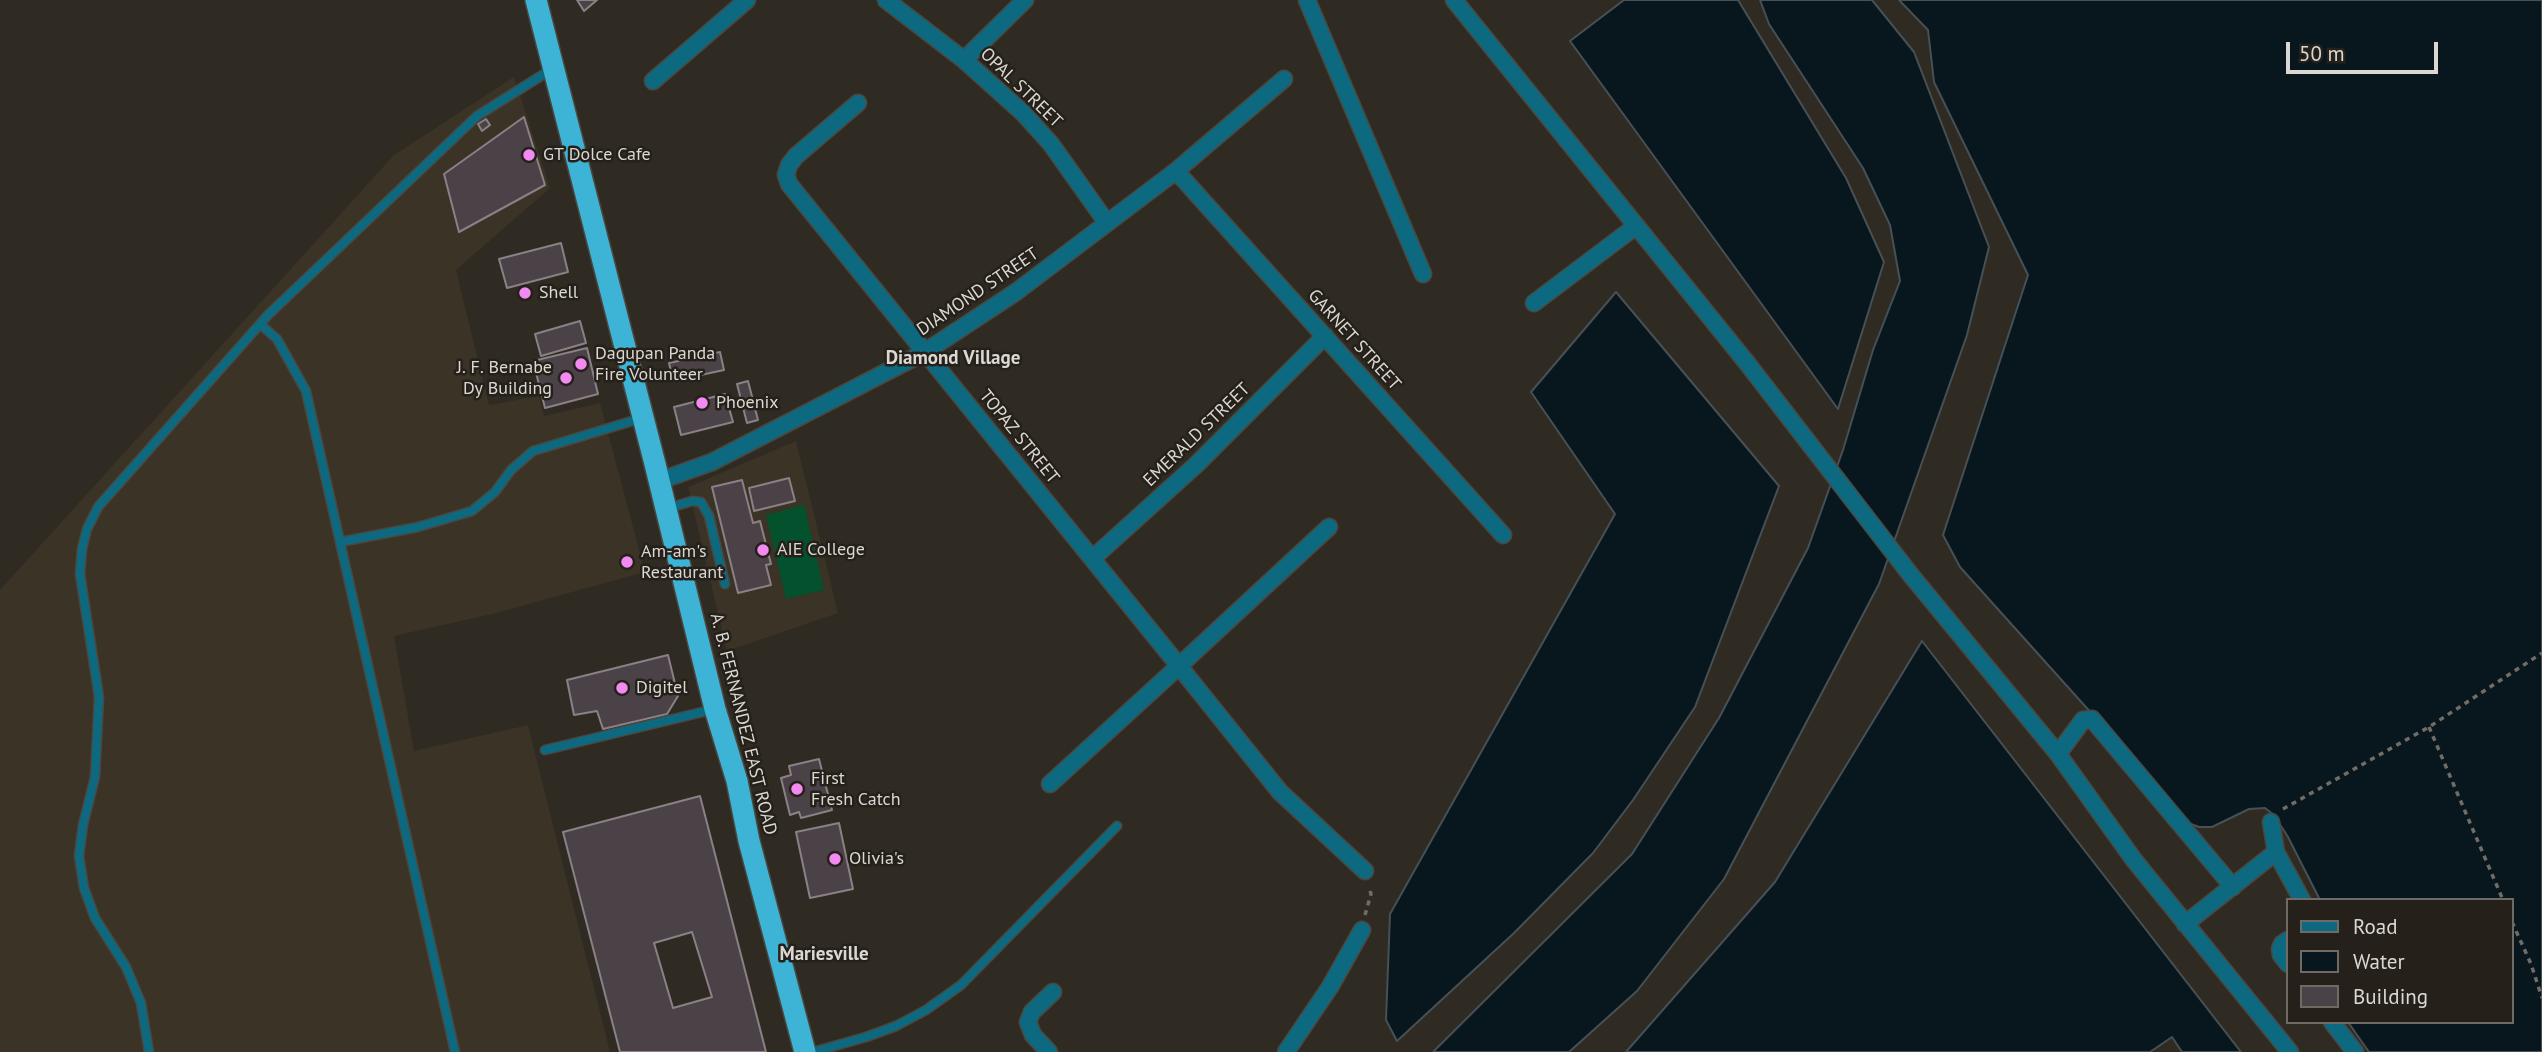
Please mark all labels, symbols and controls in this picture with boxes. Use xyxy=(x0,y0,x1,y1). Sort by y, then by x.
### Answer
scale bar xyxy=(2290,28,2442,72)
text: 50 m xyxy=(2299,40,2345,67)
street label: OPAL STREET xyxy=(976,44,1066,132)
place label: GT Dolce Cafe xyxy=(543,144,651,166)
marker: GT Dolce Cafe xyxy=(521,147,537,163)
street label: DIAMOND STREET xyxy=(913,243,1043,341)
place label: Shell xyxy=(539,282,578,304)
marker: Shell xyxy=(517,285,533,301)
street label: GARNET STREET xyxy=(1303,285,1405,395)
place label: Dagupan Panda Fire Volunteer xyxy=(595,343,715,386)
district label: Diamond Village xyxy=(886,348,1020,370)
marker: Dagupan Panda Fire Volunteer xyxy=(573,356,589,372)
place label: J. F. Bernabe Dy Building xyxy=(457,357,552,400)
marker: J. F. Bernabe Dy Building xyxy=(558,370,574,386)
street label: EMERALD STREET xyxy=(1139,379,1255,491)
street label: TOPAZ STREET xyxy=(974,386,1064,488)
place label: Phoenix xyxy=(716,392,779,414)
marker: Phoenix xyxy=(694,395,710,411)
place label: AIE College xyxy=(777,539,865,561)
place label: Am-am's Restaurant xyxy=(641,541,723,584)
marker: AIE College xyxy=(755,542,771,558)
marker: Am-am's Restaurant xyxy=(619,554,635,570)
street label: A. B. FERNANDEZ EAST ROAD xyxy=(705,611,781,837)
place label: Digitel xyxy=(636,677,687,699)
marker: Digitel xyxy=(614,680,630,696)
place label: First Fresh Catch xyxy=(811,768,901,810)
marker: First Fresh Catch xyxy=(789,781,805,797)
place label: Olivia's xyxy=(849,848,904,870)
marker: Olivia's xyxy=(827,851,843,867)
legend xyxy=(2286,898,2514,1024)
text: Road xyxy=(2353,913,2397,940)
district label: Mariesville xyxy=(779,944,869,966)
text: Water xyxy=(2353,948,2405,975)
text: Building xyxy=(2353,983,2428,1010)

